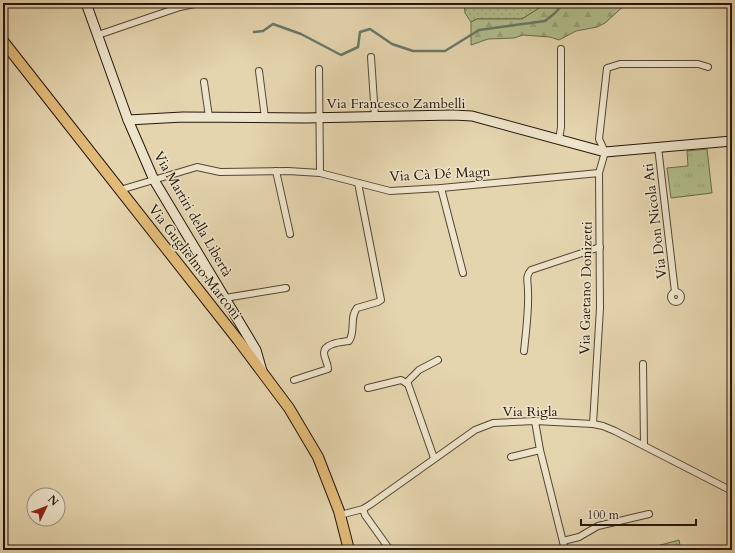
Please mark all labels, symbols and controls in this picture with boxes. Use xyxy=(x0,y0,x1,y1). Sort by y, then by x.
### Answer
street label: Via Francesco Zambelli xyxy=(326,94,466,113)
street label: Via Martiri della Libertà xyxy=(149,148,237,280)
street label: Via Cà Dé Magn xyxy=(389,162,491,186)
street label: Via Don Nicola Ati xyxy=(638,162,672,280)
street label: Via Guglielmo Marconi xyxy=(144,200,246,324)
street label: Via Gaetano Donizetti xyxy=(575,221,597,355)
street label: Via Rigla xyxy=(502,402,558,421)
north arrow xyxy=(26,487,66,527)
text: N xyxy=(44,492,62,509)
scale bar xyxy=(581,501,696,527)
text: 100 m xyxy=(587,507,620,523)

